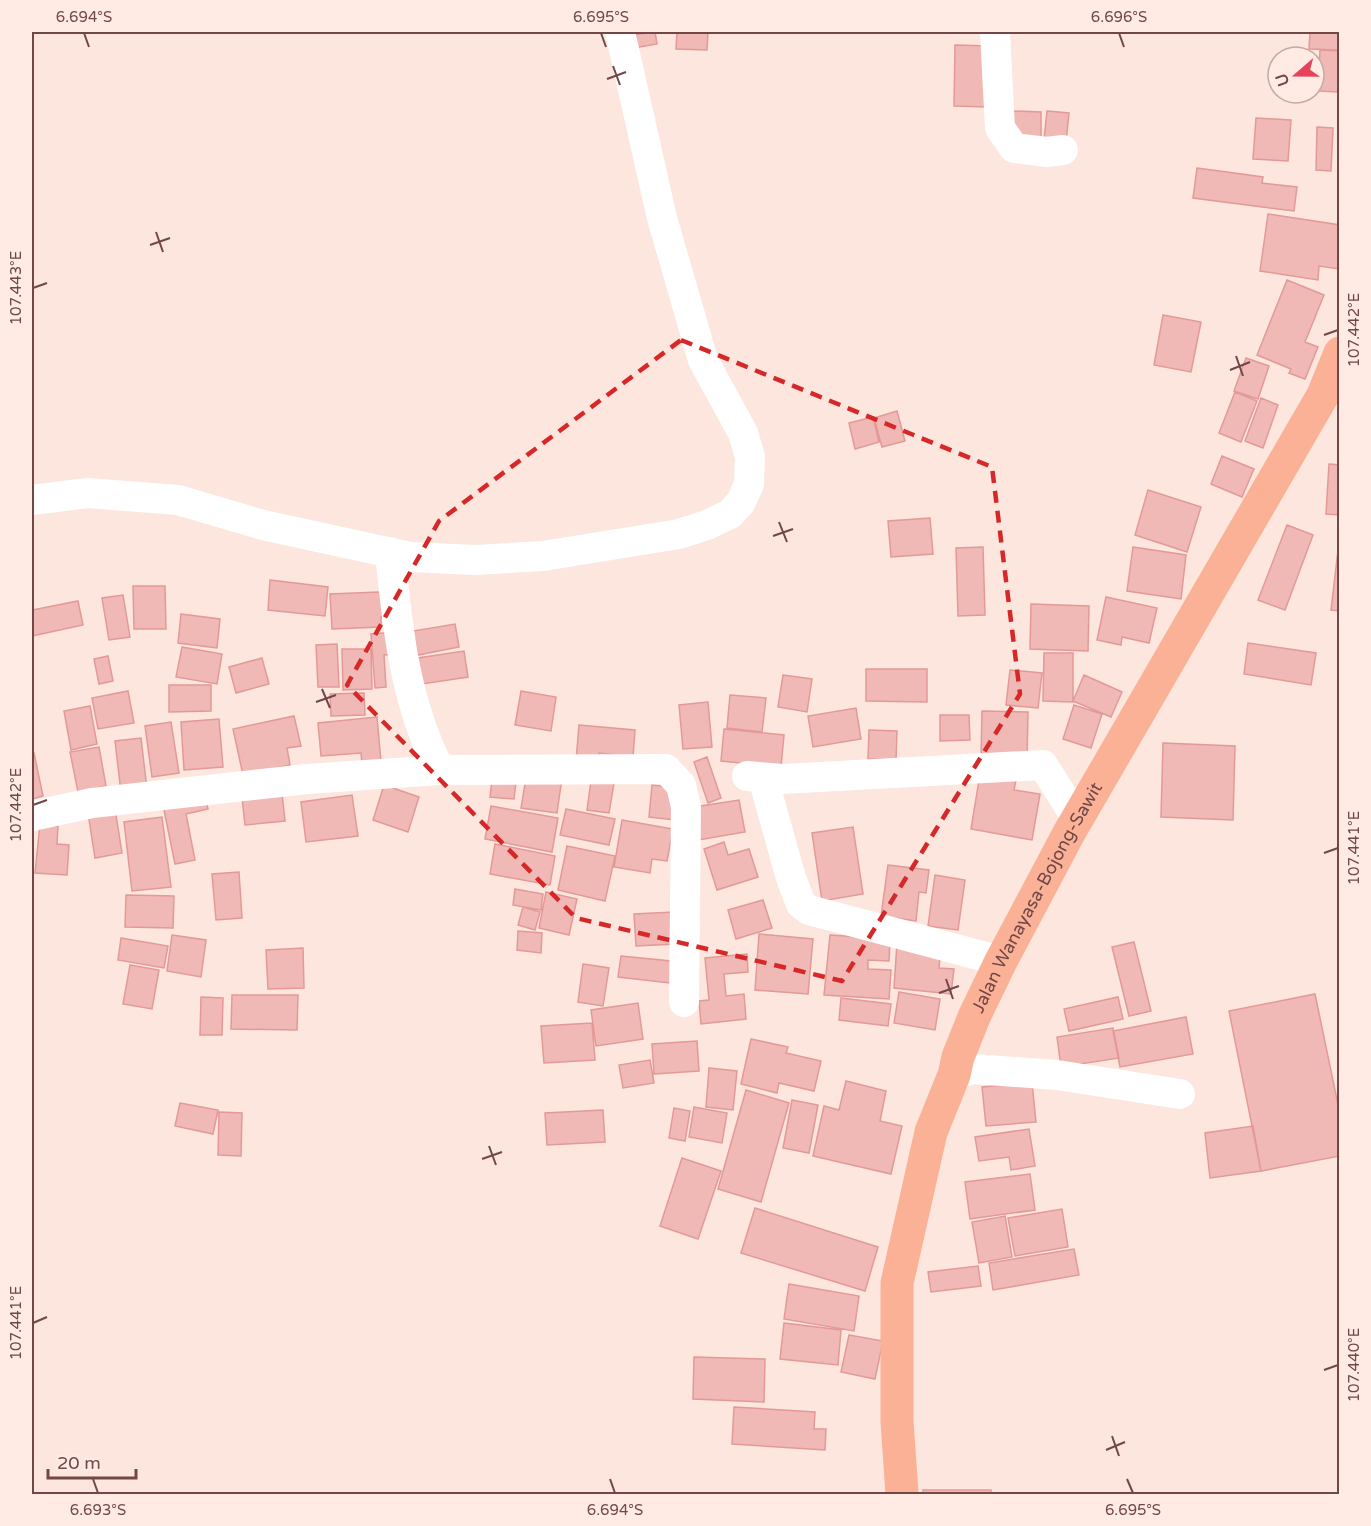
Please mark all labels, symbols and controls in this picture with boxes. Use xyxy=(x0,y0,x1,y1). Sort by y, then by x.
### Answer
text: 6.694°S xyxy=(56,8,112,26)
text: 6.695°S xyxy=(573,8,629,26)
text: 6.696°S xyxy=(1091,8,1147,26)
north arrow xyxy=(1266,45,1326,105)
text: U xyxy=(1271,71,1294,89)
text: 107.443°E xyxy=(7,251,25,325)
text: 107.442°E xyxy=(1345,293,1363,367)
text: 107.442°E xyxy=(7,768,25,842)
street label: Jalan Wanayasa-Bojong-Sawit xyxy=(967,778,1107,1016)
text: 107.441°E xyxy=(1345,811,1363,885)
text: 107.441°E xyxy=(7,1286,25,1360)
text: 107.440°E xyxy=(1345,1328,1363,1402)
scale bar xyxy=(48,1442,136,1480)
text: 20 m xyxy=(57,1452,101,1474)
text: 6.693°S xyxy=(70,1501,126,1519)
text: 6.694°S xyxy=(587,1501,643,1519)
text: 6.695°S xyxy=(1105,1501,1161,1519)

